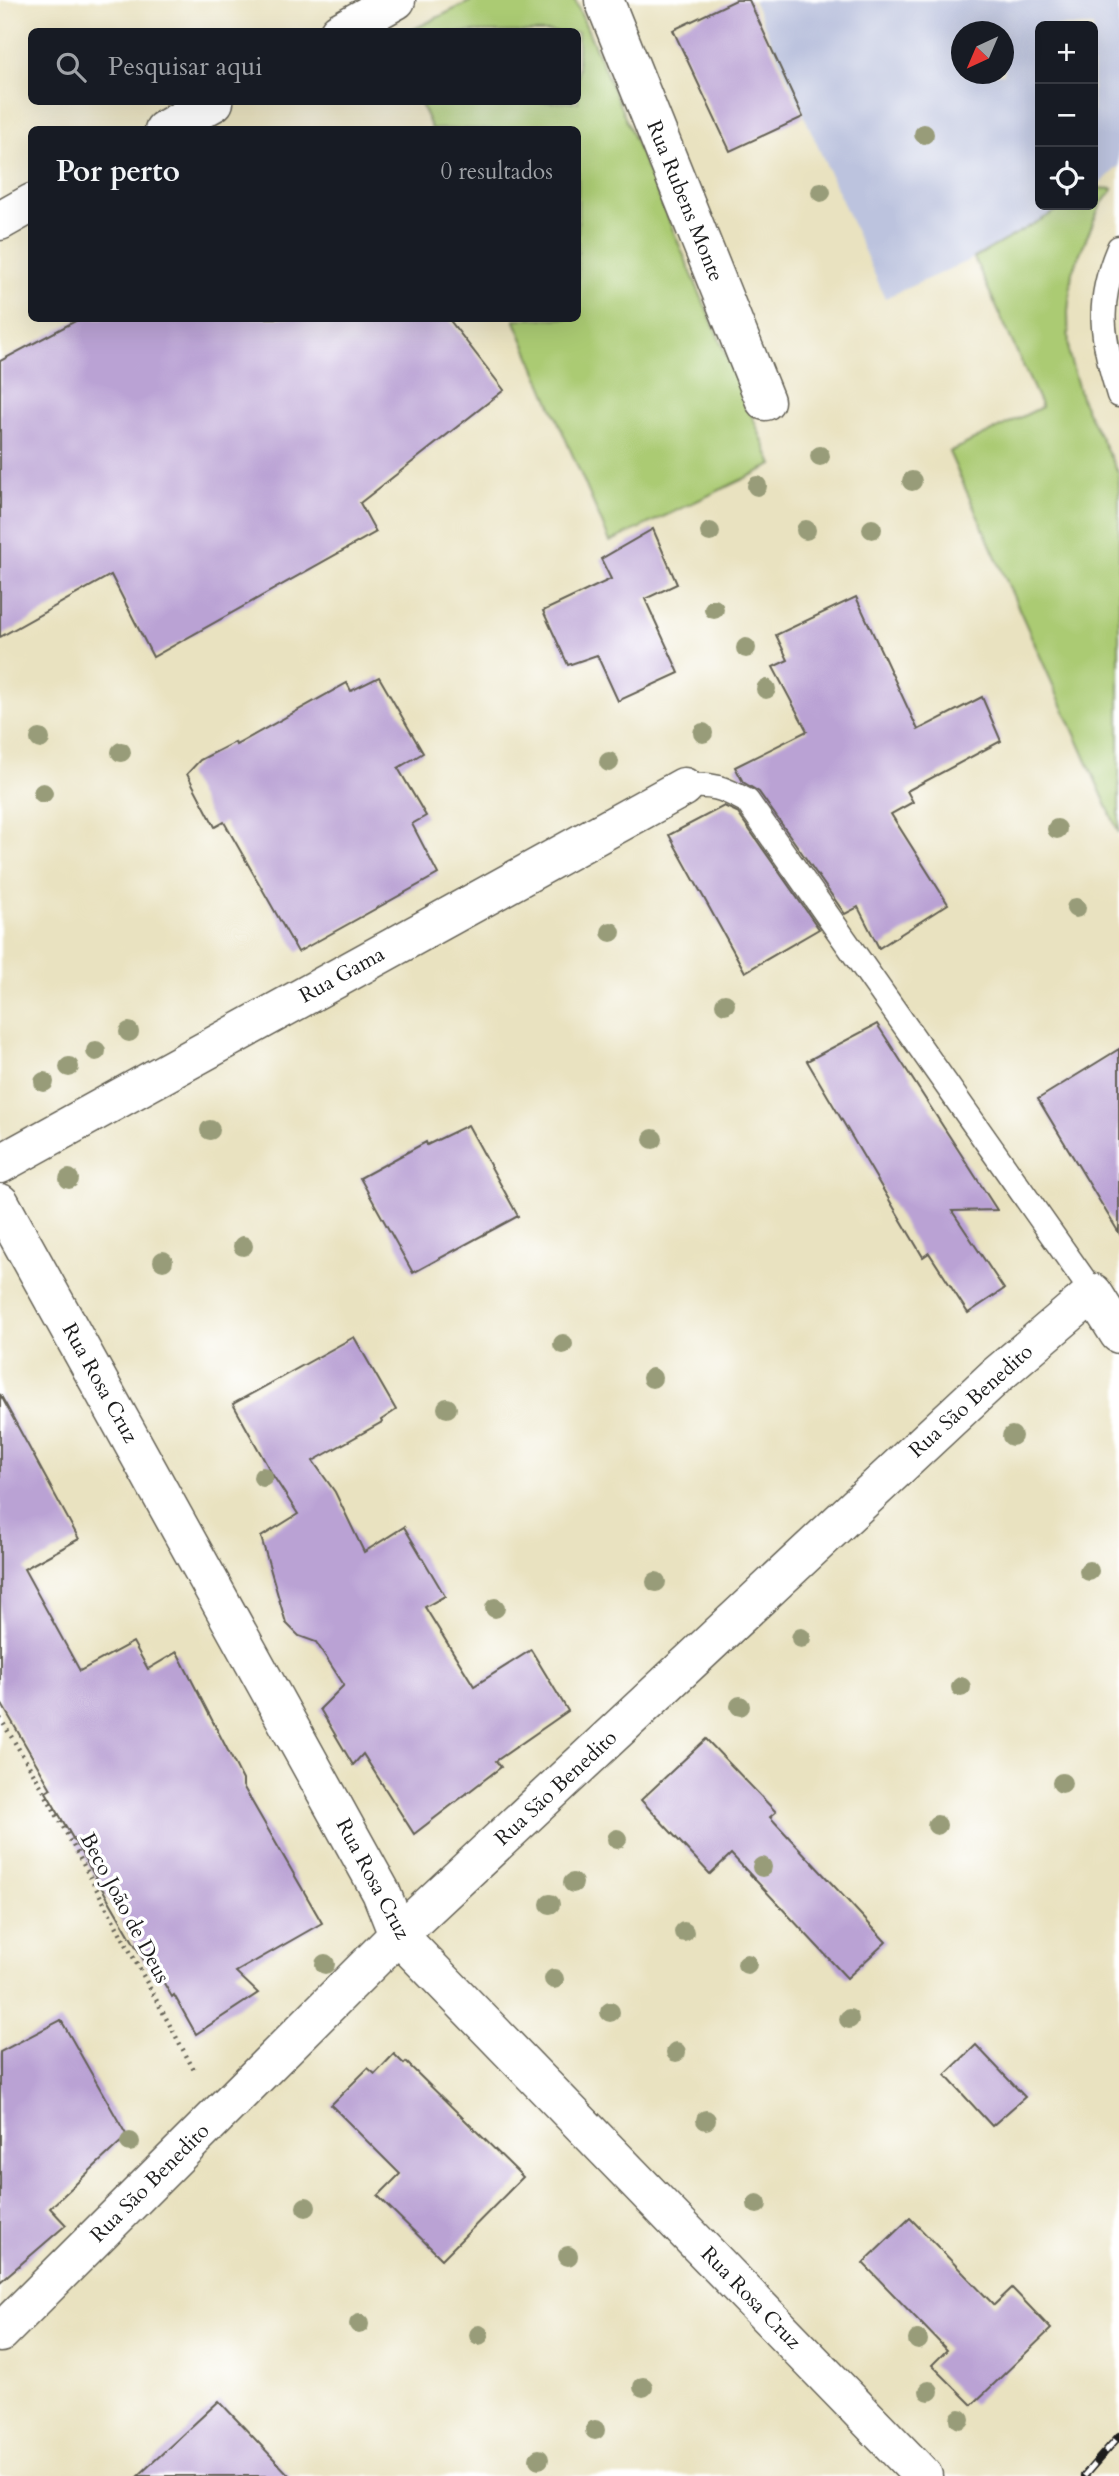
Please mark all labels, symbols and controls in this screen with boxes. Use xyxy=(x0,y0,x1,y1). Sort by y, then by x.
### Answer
north arrow xyxy=(951,21,1014,84)
map controls xyxy=(1035,21,1098,210)
button: + xyxy=(1035,21,1098,84)
search box xyxy=(28,28,581,105)
icon: search xyxy=(52,48,90,86)
text: Pesquisar aqui xyxy=(108,49,263,84)
button: − xyxy=(1035,84,1098,147)
street label: Rua Rubens Monte xyxy=(639,116,731,286)
button: locate xyxy=(1035,147,1098,210)
text: Por perto xyxy=(56,151,180,192)
text: 0 resultados xyxy=(440,156,553,187)
street label: Rua Gama xyxy=(294,940,390,1010)
street label: Rua Rosa Cruz xyxy=(55,1318,145,1449)
street label: Rua São Benedito xyxy=(903,1337,1039,1465)
street label: Rua São Benedito xyxy=(488,1724,624,1852)
street label: Rua Rosa Cruz xyxy=(329,1813,417,1945)
street label: Beco João de Deus xyxy=(73,1828,177,1988)
street label: Rua São Benedito xyxy=(84,2117,216,2249)
street label: Rua Rosa Cruz xyxy=(694,2240,808,2356)

